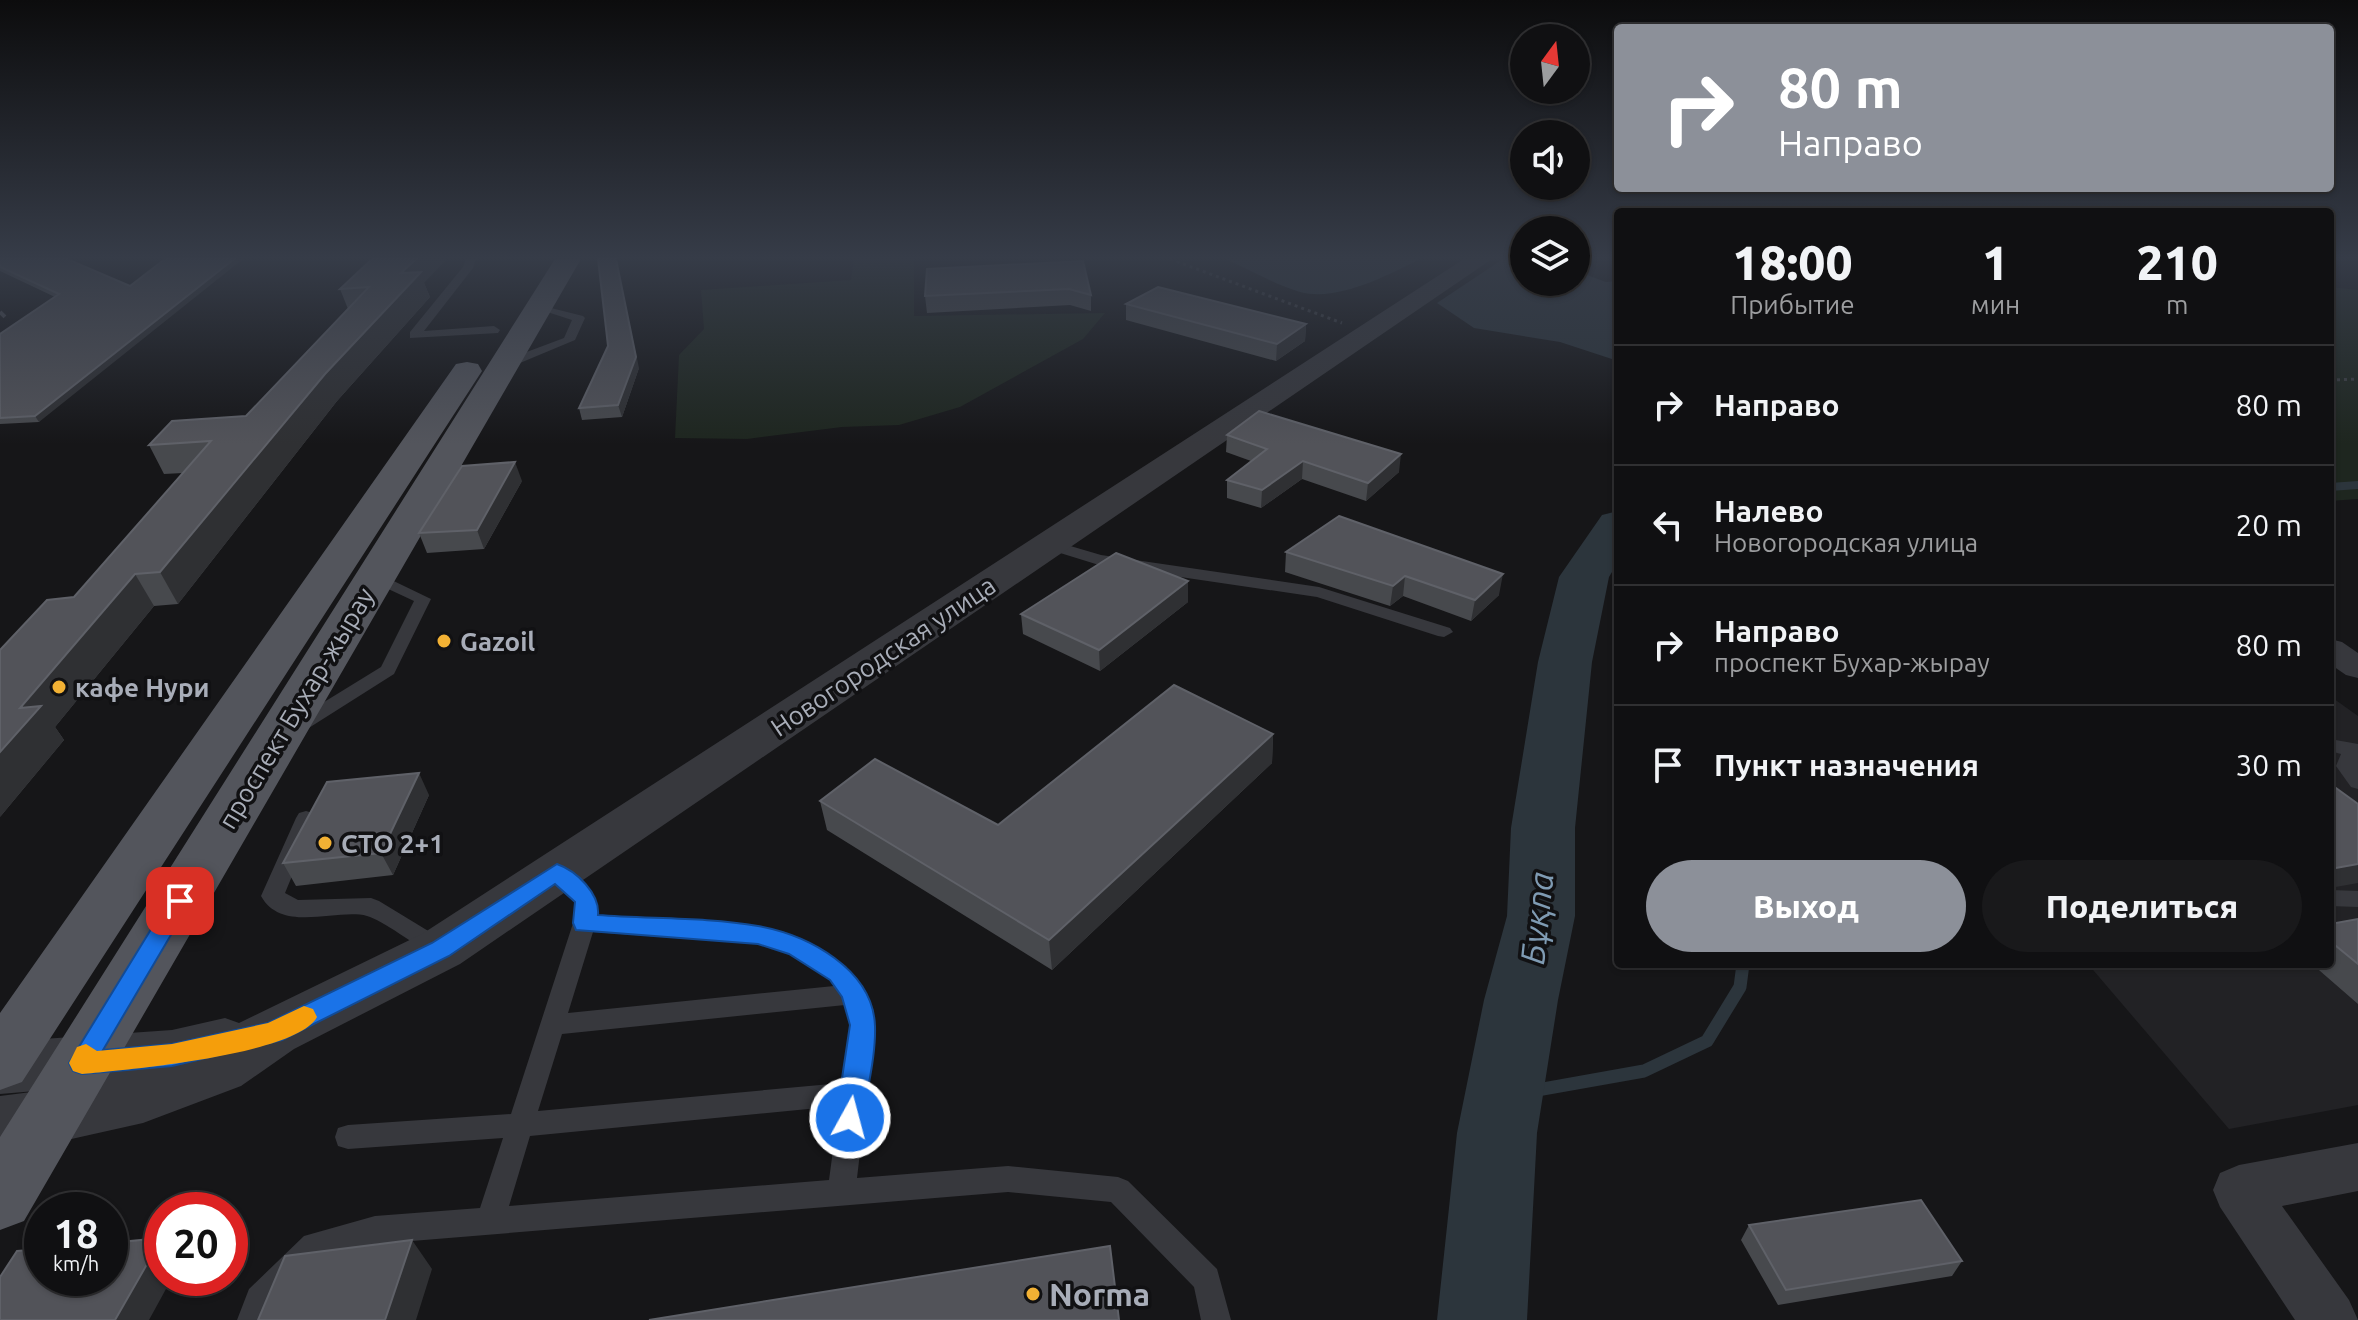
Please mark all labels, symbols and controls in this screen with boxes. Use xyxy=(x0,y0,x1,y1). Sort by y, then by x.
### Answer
north arrow xyxy=(1510,24,1590,104)
map controls xyxy=(1510,24,1590,296)
icon: right xyxy=(1646,56,1750,160)
text: 80 m xyxy=(1778,56,1903,119)
button: sound xyxy=(1510,120,1590,200)
text: Направо xyxy=(1778,122,1923,163)
button: layers xyxy=(1510,216,1590,296)
text: 18:00 xyxy=(1732,235,1852,289)
text: 1 xyxy=(1982,235,2009,289)
text: 210 xyxy=(2137,235,2218,289)
text: Прибытие xyxy=(1730,290,1855,319)
text: мин xyxy=(1971,290,2020,319)
text: m xyxy=(2166,290,2188,319)
icon: right xyxy=(1646,383,1690,427)
text: Направо xyxy=(1714,388,1840,422)
text: 80 m xyxy=(2235,388,2302,422)
text: Налево xyxy=(1714,494,1824,528)
icon: left xyxy=(1646,503,1690,547)
text: 20 m xyxy=(2235,508,2302,542)
text: Новогородская улица xyxy=(1714,528,1978,557)
street label: Новогородская улица xyxy=(765,570,1001,742)
street label: проспект Бухар-жырау xyxy=(213,582,379,834)
text: Направо xyxy=(1714,614,1840,648)
icon: right xyxy=(1646,623,1690,667)
place label: Gazoil xyxy=(460,627,535,656)
text: 80 m xyxy=(2235,628,2302,662)
marker: Gazoil xyxy=(435,632,453,650)
text: проспект Бухар-жырау xyxy=(1714,648,1990,677)
place label: кафе Нури xyxy=(75,673,209,702)
marker: кафе Нури xyxy=(50,678,68,696)
icon: arrive xyxy=(1646,743,1690,787)
text: Пункт назначения xyxy=(1714,748,1979,782)
text: 30 m xyxy=(2235,748,2302,782)
place label: СТО 2+1 xyxy=(341,829,444,858)
marker: СТО 2+1 xyxy=(316,834,334,852)
button: Выход xyxy=(1646,860,1966,952)
button: Поделиться xyxy=(1982,860,2302,952)
pin xyxy=(146,867,214,935)
water label: Бұқпа xyxy=(1512,870,1560,966)
icon: arrive xyxy=(158,879,202,923)
position arrow xyxy=(808,1076,892,1160)
speed limit sign: 20 xyxy=(144,1192,248,1296)
text: 18 xyxy=(53,1211,99,1256)
text: km/h xyxy=(53,1252,99,1275)
place label: Norma xyxy=(1049,1276,1150,1312)
marker: Norma xyxy=(1024,1285,1042,1303)

